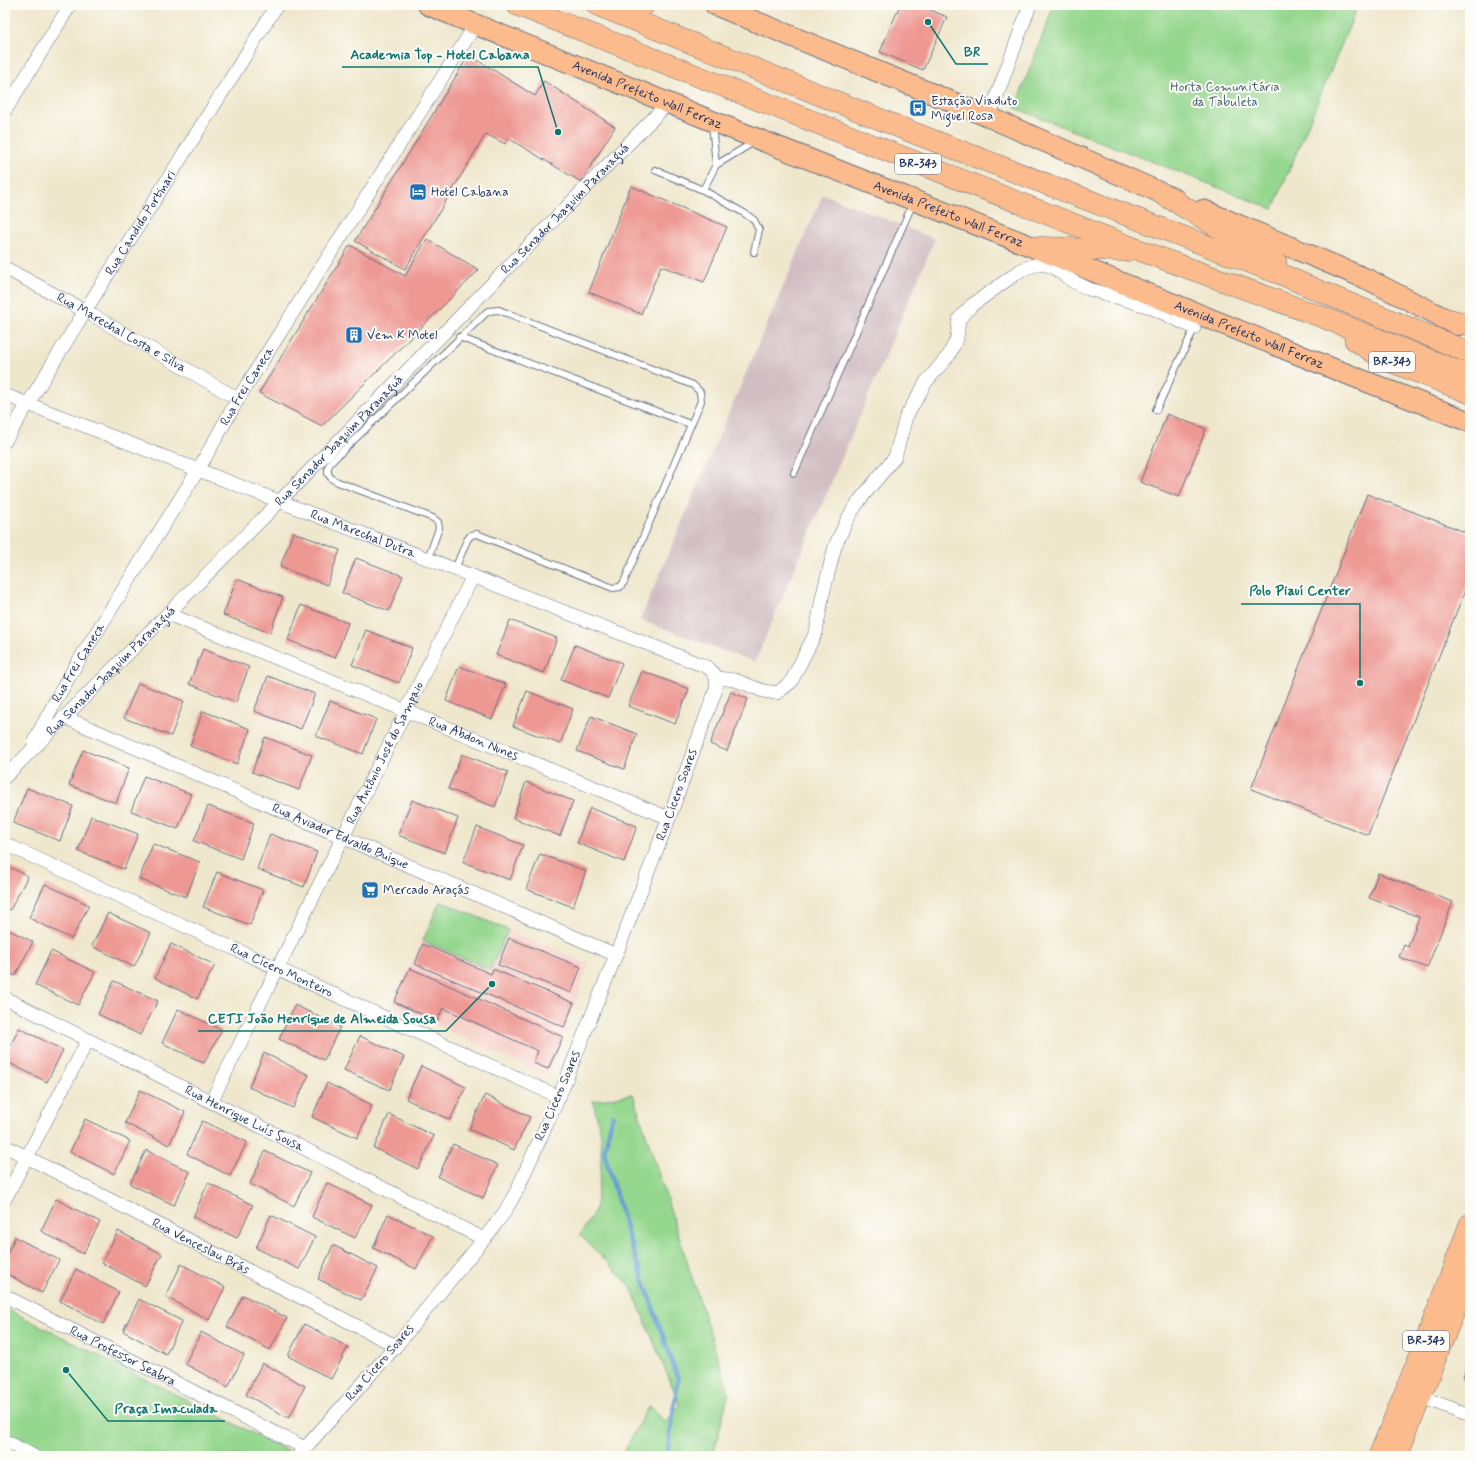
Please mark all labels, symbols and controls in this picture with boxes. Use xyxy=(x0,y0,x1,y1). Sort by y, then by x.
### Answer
callout: BR xyxy=(956,38,988,64)
callout: Academia Top - Hotel Cabana xyxy=(342,41,538,67)
text: BR xyxy=(964,43,980,61)
text: Academia Top - Hotel Cabana xyxy=(350,46,530,64)
street label: Avenida Prefeito Wall Ferraz xyxy=(570,56,725,133)
park label: Horta Comunitária da Tabuleta xyxy=(1170,79,1280,111)
place label: Estação Viaduto Miguel Rosa xyxy=(931,93,1017,127)
bus stop icon: Estação Viaduto Miguel Rosa xyxy=(908,98,928,118)
street label: Rua Senador Joaquim Paranaguá xyxy=(497,139,633,278)
road number: BR-343 xyxy=(895,154,941,174)
street label: Rua Candido Portinari xyxy=(101,167,180,278)
street label: Avenida Prefeito Wall Ferraz xyxy=(871,177,1026,251)
hotel icon: Hotel Cabana xyxy=(408,182,428,202)
place label: Hotel Cabana xyxy=(431,184,509,201)
street label: Rua Marechal Costa e Silva xyxy=(54,289,190,376)
street label: Avenida Prefeito Wall Ferraz xyxy=(1172,297,1327,373)
building icon: Vem K Motel xyxy=(344,325,364,345)
place label: Vem K Motel xyxy=(367,327,438,344)
street label: Rua Frei Caneca xyxy=(216,343,278,429)
road number: BR-343 xyxy=(1369,352,1415,372)
street label: Rua Senador Joaquim Paranaguá xyxy=(271,371,407,510)
street label: Rua Marechal Dutra xyxy=(308,506,418,562)
callout: Polo Piauí Center xyxy=(1241,578,1360,604)
text: Polo Piauí Center xyxy=(1249,582,1351,600)
street label: Rua Senador Joaquim Paranaguá xyxy=(42,602,179,739)
street label: Rua Frei Caneca xyxy=(48,620,109,706)
street label: Rua Antônio José do Sampaio xyxy=(342,679,428,827)
street label: Rua Abdon Nunes xyxy=(426,713,521,764)
street label: Rua Cícero Soares xyxy=(652,747,702,843)
street label: Rua Aviador Edvaldo Buíque xyxy=(269,799,411,873)
supermarket icon: Mercado Araçás xyxy=(360,880,380,900)
place label: Mercado Araçás xyxy=(383,882,470,899)
street label: Rua Cícero Monteiro xyxy=(227,939,336,1001)
callout: CETI João Henrique de Almeida Sousa xyxy=(198,1005,446,1031)
text: CETI João Henrique de Almeida Sousa xyxy=(208,1010,436,1028)
street label: Rua Cícero Soares xyxy=(531,1048,585,1144)
street label: Rua Henrique Luís Sousa xyxy=(182,1081,307,1156)
street label: Rua Venceslau Brás xyxy=(149,1214,253,1278)
street label: Rua Cícero Soares xyxy=(342,1321,418,1405)
street label: Rua Professor Seabra xyxy=(67,1322,179,1390)
road number: BR-343 xyxy=(1403,1331,1449,1351)
callout: Praça Imaculada xyxy=(108,1395,225,1421)
text: Praça Imaculada xyxy=(115,1400,218,1418)

